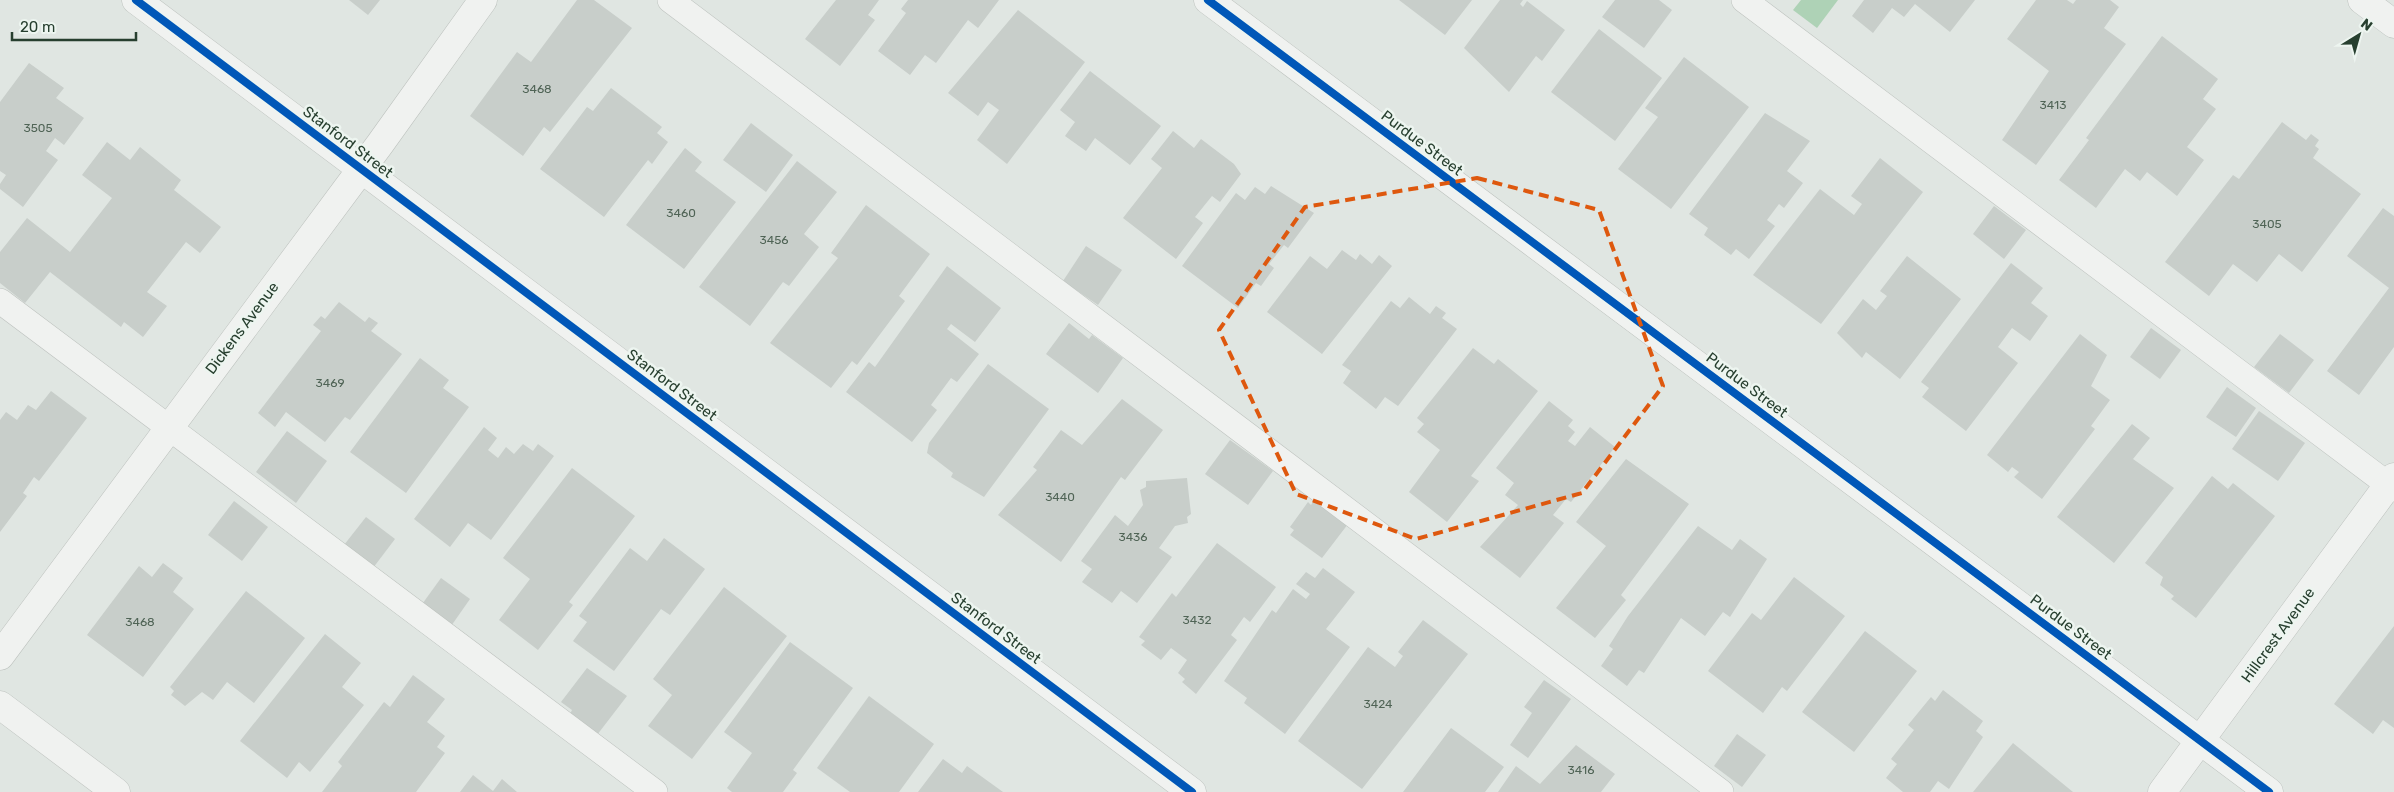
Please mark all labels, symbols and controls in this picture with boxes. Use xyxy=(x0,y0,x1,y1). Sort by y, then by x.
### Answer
scale bar xyxy=(12,10,136,42)
north arrow xyxy=(2334,10,2384,60)
text: N xyxy=(2357,15,2376,35)
text: 20 m xyxy=(20,18,55,36)
house number: 3468 xyxy=(522,82,552,96)
house number: 3413 xyxy=(2040,98,2066,112)
street label: Stanford Street xyxy=(299,102,397,182)
street label: Purdue Street xyxy=(1378,106,1466,180)
house number: 3505 xyxy=(23,121,53,135)
house number: 3460 xyxy=(666,206,696,220)
house number: 3405 xyxy=(2252,217,2282,231)
house number: 3456 xyxy=(759,233,789,247)
street label: Dickens Avenue xyxy=(202,278,282,378)
street label: Stanford Street xyxy=(623,345,721,425)
street label: Purdue Street xyxy=(1703,348,1791,422)
house number: 3469 xyxy=(315,376,345,390)
house number: 3440 xyxy=(1045,490,1075,504)
house number: 3436 xyxy=(1118,530,1148,544)
street label: Hillcrest Avenue xyxy=(2237,584,2319,686)
street label: Stanford Street xyxy=(947,588,1045,668)
street label: Purdue Street xyxy=(2027,590,2115,664)
house number: 3432 xyxy=(1183,613,1211,627)
house number: 3468 xyxy=(125,615,155,629)
house number: 3424 xyxy=(1363,697,1393,711)
house number: 3416 xyxy=(1568,763,1594,777)

